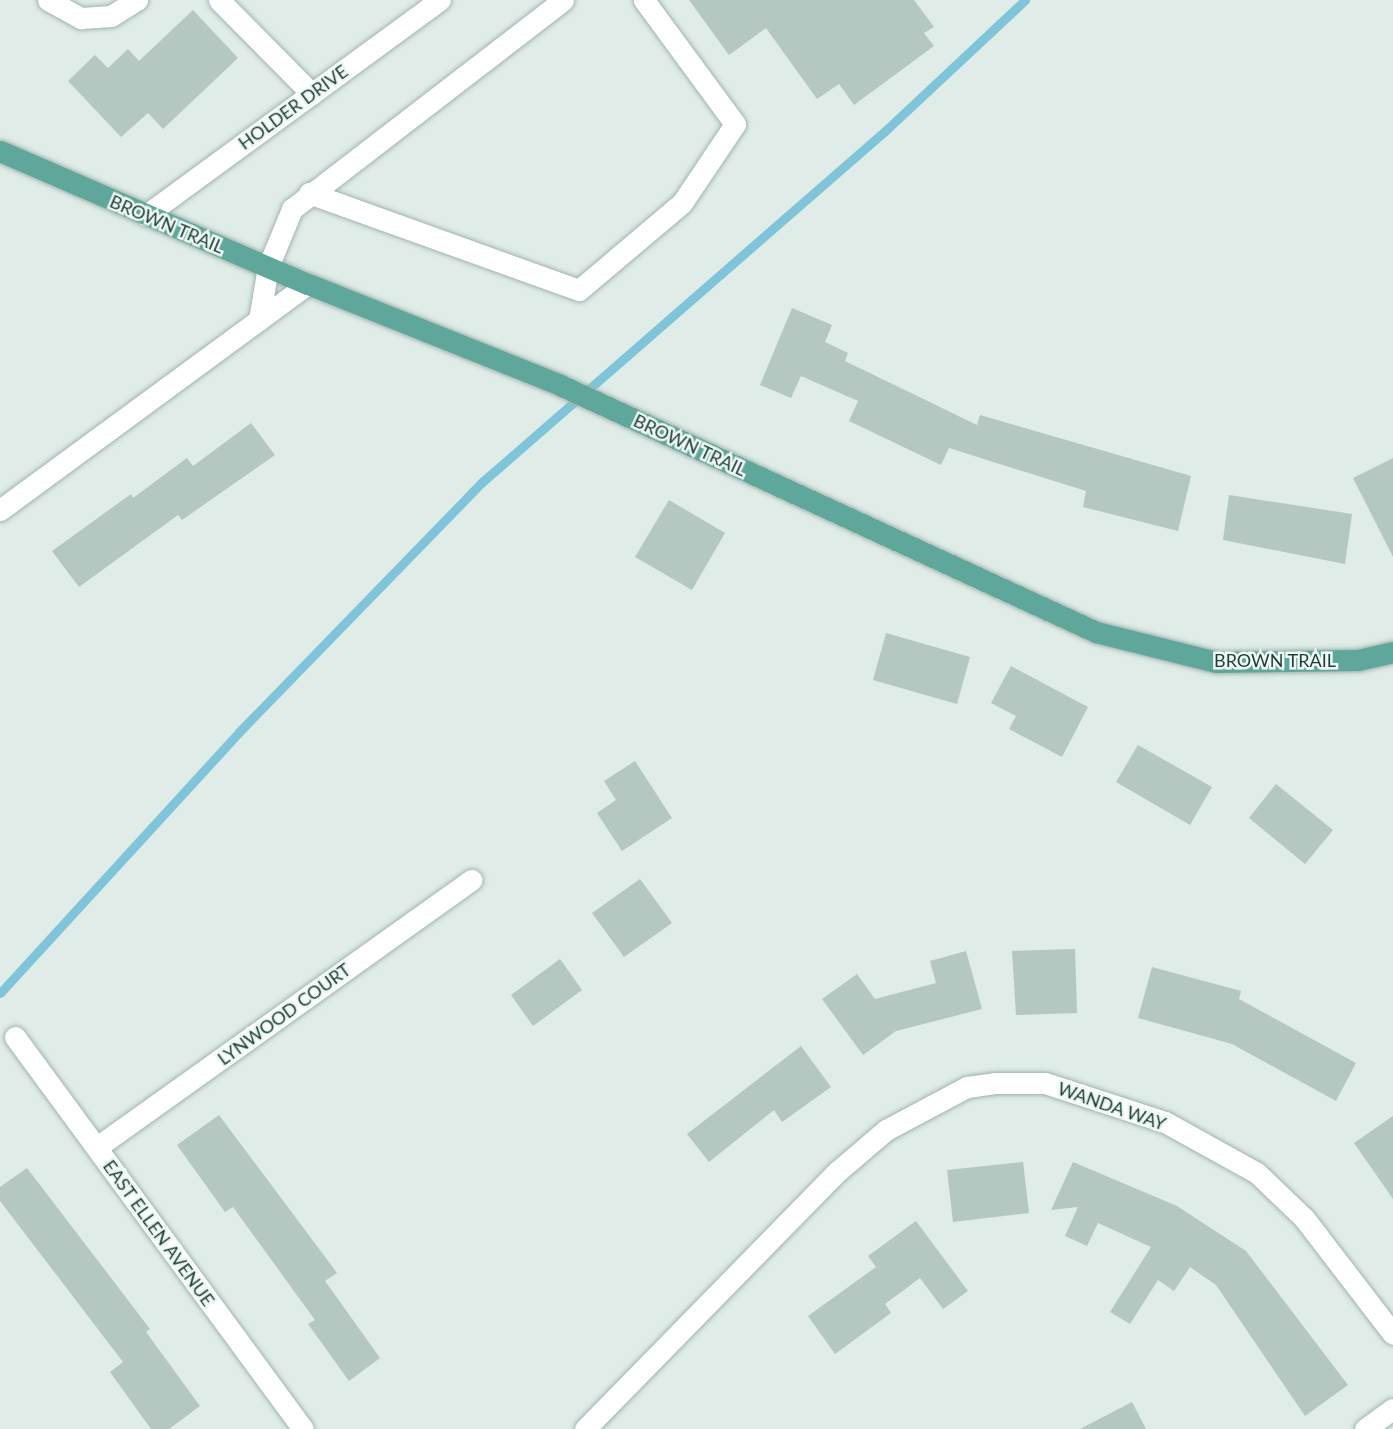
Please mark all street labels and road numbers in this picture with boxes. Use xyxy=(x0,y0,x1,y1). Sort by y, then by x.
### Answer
street label: HOLDER DRIVE xyxy=(234,60,352,154)
street label: BROWN TRAIL xyxy=(106,190,228,258)
street label: BROWN TRAIL xyxy=(630,409,750,481)
street label: BROWN TRAIL xyxy=(1214,649,1336,671)
street label: LYNWOOD COURT xyxy=(213,959,355,1069)
street label: WANDA WAY xyxy=(1055,1077,1169,1135)
street label: EAST ELLEN AVENUE xyxy=(98,1155,220,1311)

